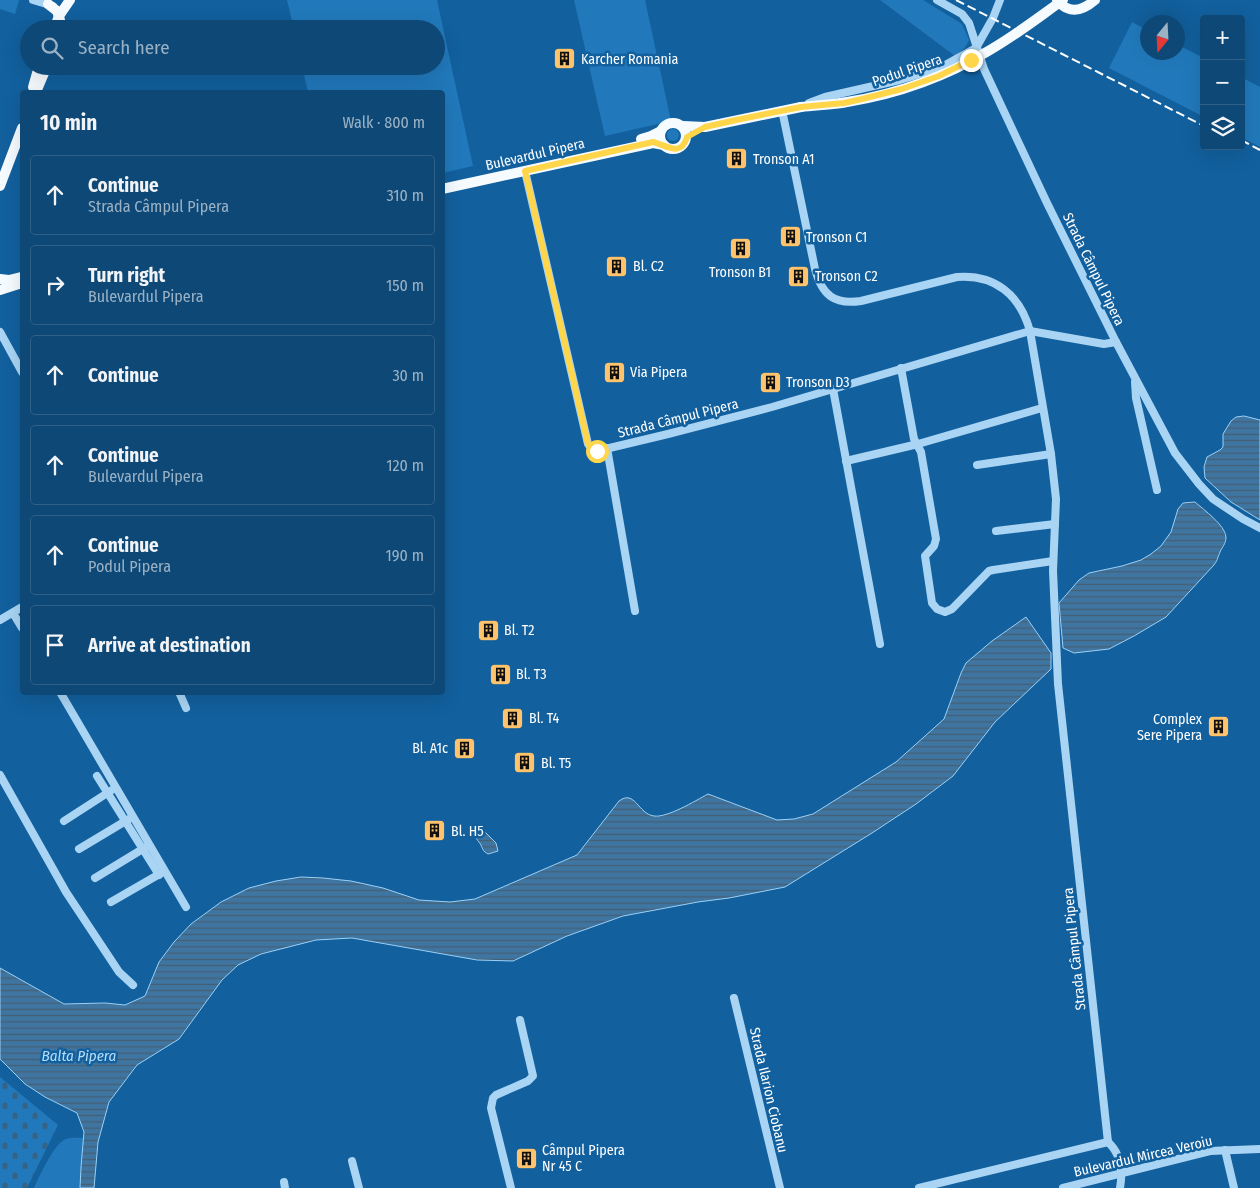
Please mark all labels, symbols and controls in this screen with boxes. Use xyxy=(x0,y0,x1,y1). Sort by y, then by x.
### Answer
north arrow xyxy=(1140,15,1185,60)
map controls xyxy=(1200,15,1245,150)
button: + xyxy=(1200,15,1245,60)
search box xyxy=(20,20,445,75)
icon: search xyxy=(38,34,66,62)
text: Search here xyxy=(78,36,170,59)
building icon: Karcher Romania xyxy=(553,47,577,71)
route end xyxy=(960,49,983,72)
place label: Karcher Romania xyxy=(581,51,678,68)
street label: Podul Pipera xyxy=(870,51,944,90)
button: − xyxy=(1200,60,1245,105)
button: layers xyxy=(1200,105,1245,150)
text: 10 min xyxy=(40,110,97,136)
text: Walk · 800 m xyxy=(342,113,425,132)
street label: Bulevardul Pipera xyxy=(484,135,586,174)
building icon: Tronson A1 xyxy=(725,147,749,171)
place label: Tronson A1 xyxy=(753,151,814,168)
text: Continue xyxy=(88,174,159,197)
icon: ahead xyxy=(41,181,69,209)
text: 310 m xyxy=(387,186,424,205)
text: Strada Câmpul Pipera xyxy=(88,197,229,216)
street label: Strada Câmpul Pipera xyxy=(1059,210,1128,329)
building icon: Tronson C1 xyxy=(778,225,802,249)
place label: Tronson C1 xyxy=(806,229,867,246)
building icon: Tronson B1 xyxy=(728,237,752,261)
building icon: Bl. C2 xyxy=(605,254,629,278)
place label: Bl. C2 xyxy=(633,258,664,275)
text: Turn right xyxy=(88,264,165,287)
place label: Tronson B1 xyxy=(709,264,771,281)
building icon: Tronson C2 xyxy=(787,264,811,288)
place label: Tronson C2 xyxy=(815,268,878,285)
icon: right xyxy=(41,271,69,299)
text: 150 m xyxy=(386,276,424,295)
text: Bulevardul Pipera xyxy=(88,287,204,306)
building icon: Via Pipera xyxy=(602,360,626,384)
icon: ahead xyxy=(41,361,69,389)
text: Continue xyxy=(88,364,159,387)
place label: Via Pipera xyxy=(630,364,687,381)
text: 30 m xyxy=(392,366,424,385)
building icon: Tronson D3 xyxy=(758,370,782,394)
place label: Tronson D3 xyxy=(786,374,849,391)
street label: Strada Câmpul Pipera xyxy=(616,395,740,442)
route start xyxy=(586,440,609,463)
text: Continue xyxy=(88,444,159,467)
icon: ahead xyxy=(41,451,69,479)
text: 120 m xyxy=(386,456,424,475)
text: Bulevardul Pipera xyxy=(88,467,204,486)
text: Continue xyxy=(88,534,159,557)
icon: ahead xyxy=(41,541,69,569)
text: 190 m xyxy=(386,546,424,565)
text: Podul Pipera xyxy=(88,557,171,576)
building icon: Bl. T2 xyxy=(476,618,500,642)
place label: Bl. T2 xyxy=(504,622,534,639)
icon: arrive xyxy=(41,631,69,659)
text: Arrive at destination xyxy=(88,634,251,657)
building icon: Bl. T3 xyxy=(488,662,512,686)
place label: Bl. T3 xyxy=(516,666,546,683)
building icon: Bl. T4 xyxy=(501,706,525,730)
place label: Bl. T4 xyxy=(529,710,559,727)
place label: Complex Sere Pipera xyxy=(1137,711,1203,744)
building icon: Complex Sere Pipera xyxy=(1206,715,1230,739)
building icon: Bl. A1c xyxy=(452,736,476,760)
place label: Bl. A1c xyxy=(412,740,448,757)
building icon: Bl. T5 xyxy=(513,751,537,775)
place label: Bl. T5 xyxy=(541,755,571,772)
building icon: Bl. H5 xyxy=(423,819,447,843)
place label: Bl. H5 xyxy=(451,823,484,840)
street label: Strada Câmpul Pipera xyxy=(1060,887,1089,1011)
street label: Strada Ilarion Ciobanu xyxy=(746,1026,791,1154)
water label: Balta Pipera xyxy=(42,1047,117,1065)
street label: Bulevardul Mircea Veroiu xyxy=(1072,1132,1214,1181)
place label: Câmpul Pipera Nr 45 C xyxy=(542,1142,625,1175)
building icon: Câmpul Pipera Nr 45 C xyxy=(514,1146,538,1170)

